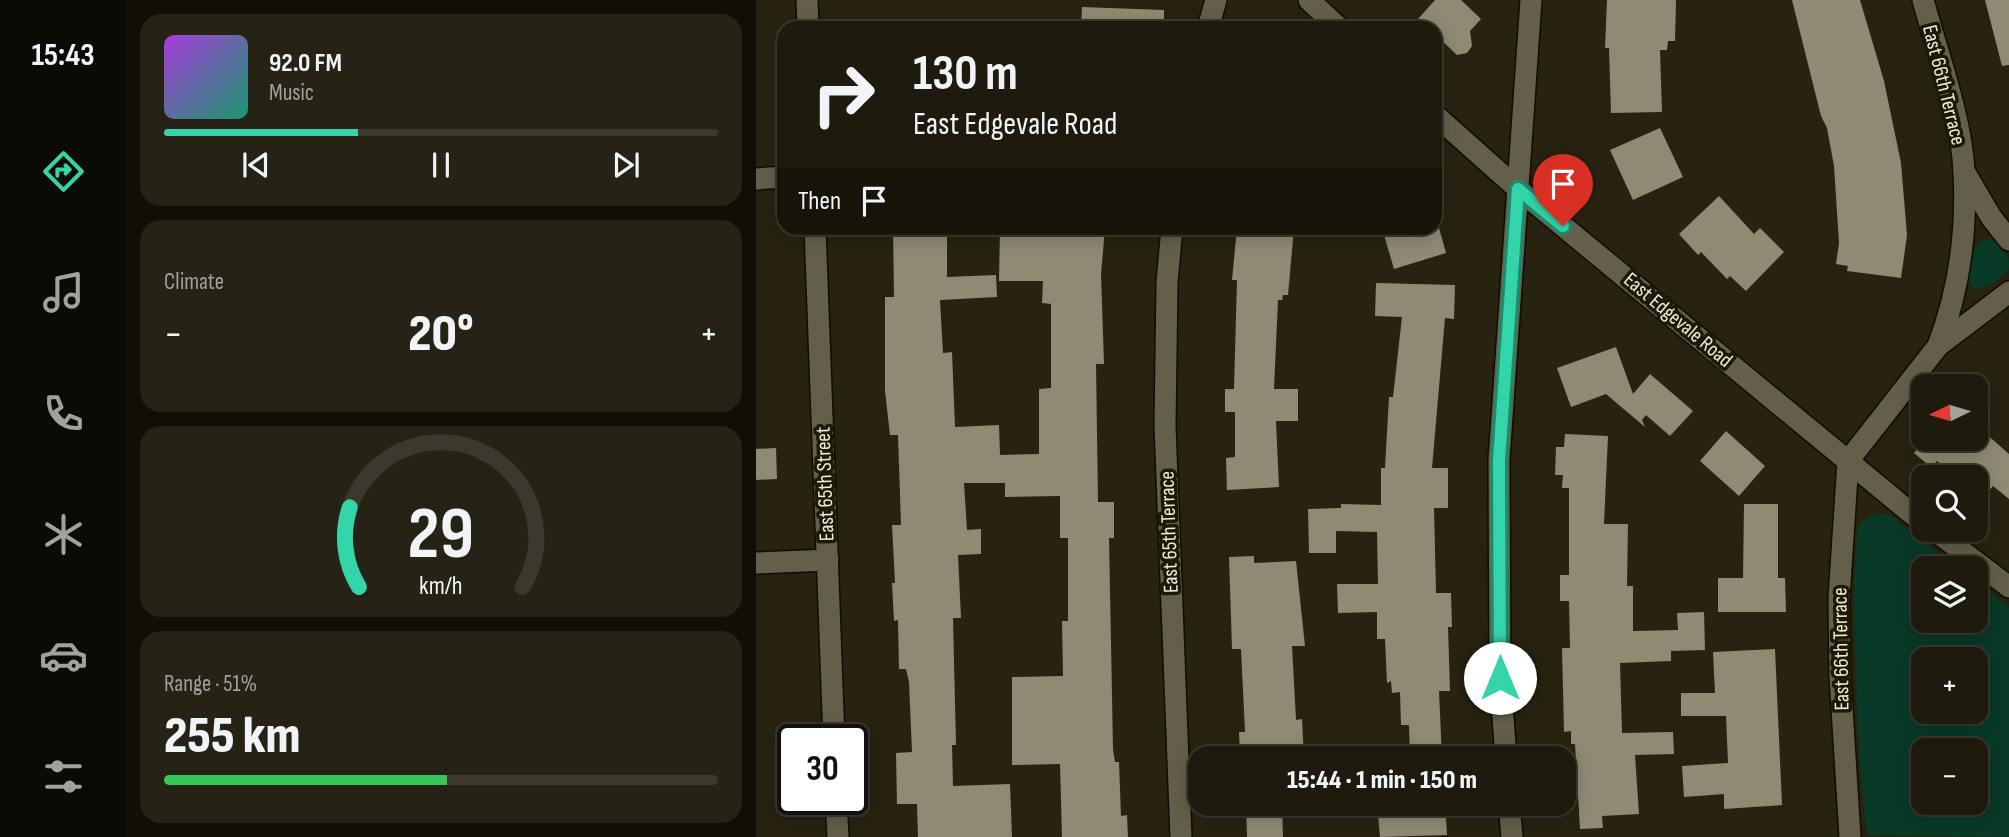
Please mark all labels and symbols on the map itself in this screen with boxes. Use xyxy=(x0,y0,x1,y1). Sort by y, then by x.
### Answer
street label: East 66th Terrace xyxy=(1917,22,1971,148)
pin xyxy=(1533,154,1593,226)
street label: East Edgevale Road xyxy=(1619,267,1737,373)
north arrow xyxy=(1911,374,1988,452)
street label: East 65th Street xyxy=(811,426,839,542)
street label: East 65th Terrace xyxy=(1154,470,1184,594)
street label: East 66th Terrace xyxy=(1827,587,1855,711)
position arrow xyxy=(1463,641,1537,715)
speed limit sign: 30 xyxy=(777,724,868,815)

